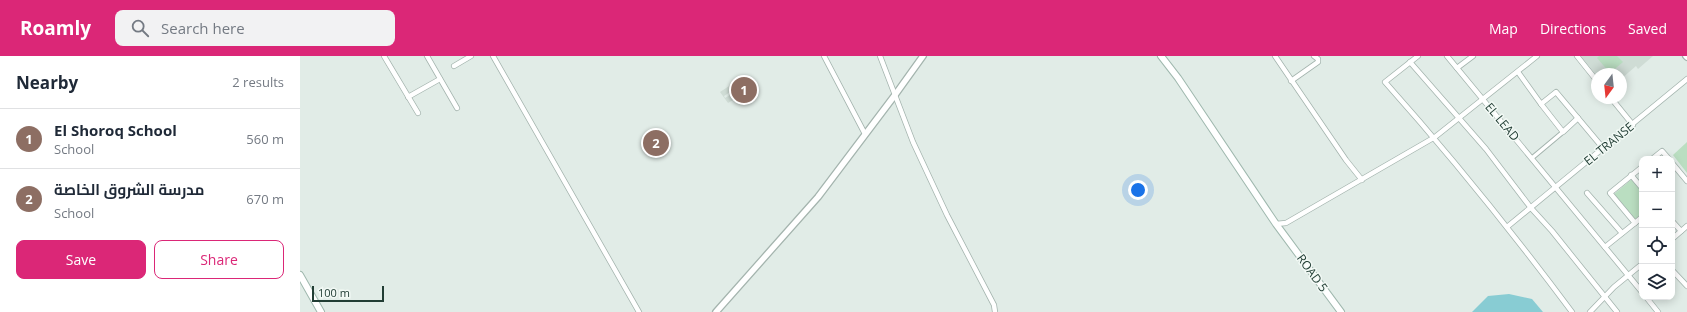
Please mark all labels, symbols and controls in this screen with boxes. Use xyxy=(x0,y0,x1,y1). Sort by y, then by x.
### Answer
search box xyxy=(115,10,395,46)
text: Roamly xyxy=(20,15,91,41)
icon: search xyxy=(129,17,151,39)
text: Search here xyxy=(161,18,245,38)
text: Map xyxy=(1489,19,1518,38)
text: Directions xyxy=(1540,19,1606,38)
text: Saved xyxy=(1628,19,1667,38)
north arrow xyxy=(1591,68,1627,104)
text: Nearby xyxy=(16,71,78,94)
text: 2 results xyxy=(232,73,284,91)
pin: 1 xyxy=(731,75,757,105)
street label: EL LEAD xyxy=(1481,99,1523,144)
street label: EL TRANSE xyxy=(1580,118,1637,169)
text: El Shoroq School xyxy=(54,120,177,140)
pin: 2 xyxy=(643,128,669,158)
text: 1 xyxy=(25,130,33,148)
text: 560 m xyxy=(246,130,284,148)
text: School xyxy=(54,140,94,158)
map controls xyxy=(1639,156,1675,300)
button: + xyxy=(1639,156,1675,192)
text: مدرسة الشروق الخاصة xyxy=(54,179,205,199)
your location xyxy=(1128,180,1148,200)
text: 2 xyxy=(25,190,33,208)
text: 670 m xyxy=(246,190,284,208)
button: − xyxy=(1639,192,1675,228)
text: School xyxy=(54,204,94,222)
button: locate xyxy=(1639,228,1675,264)
button: Save xyxy=(16,240,146,279)
button: Share xyxy=(154,240,284,279)
street label: ROAD 5 xyxy=(1293,250,1332,295)
button: layers xyxy=(1639,264,1675,300)
scale bar xyxy=(312,284,384,303)
text: 100 m xyxy=(318,285,350,300)

